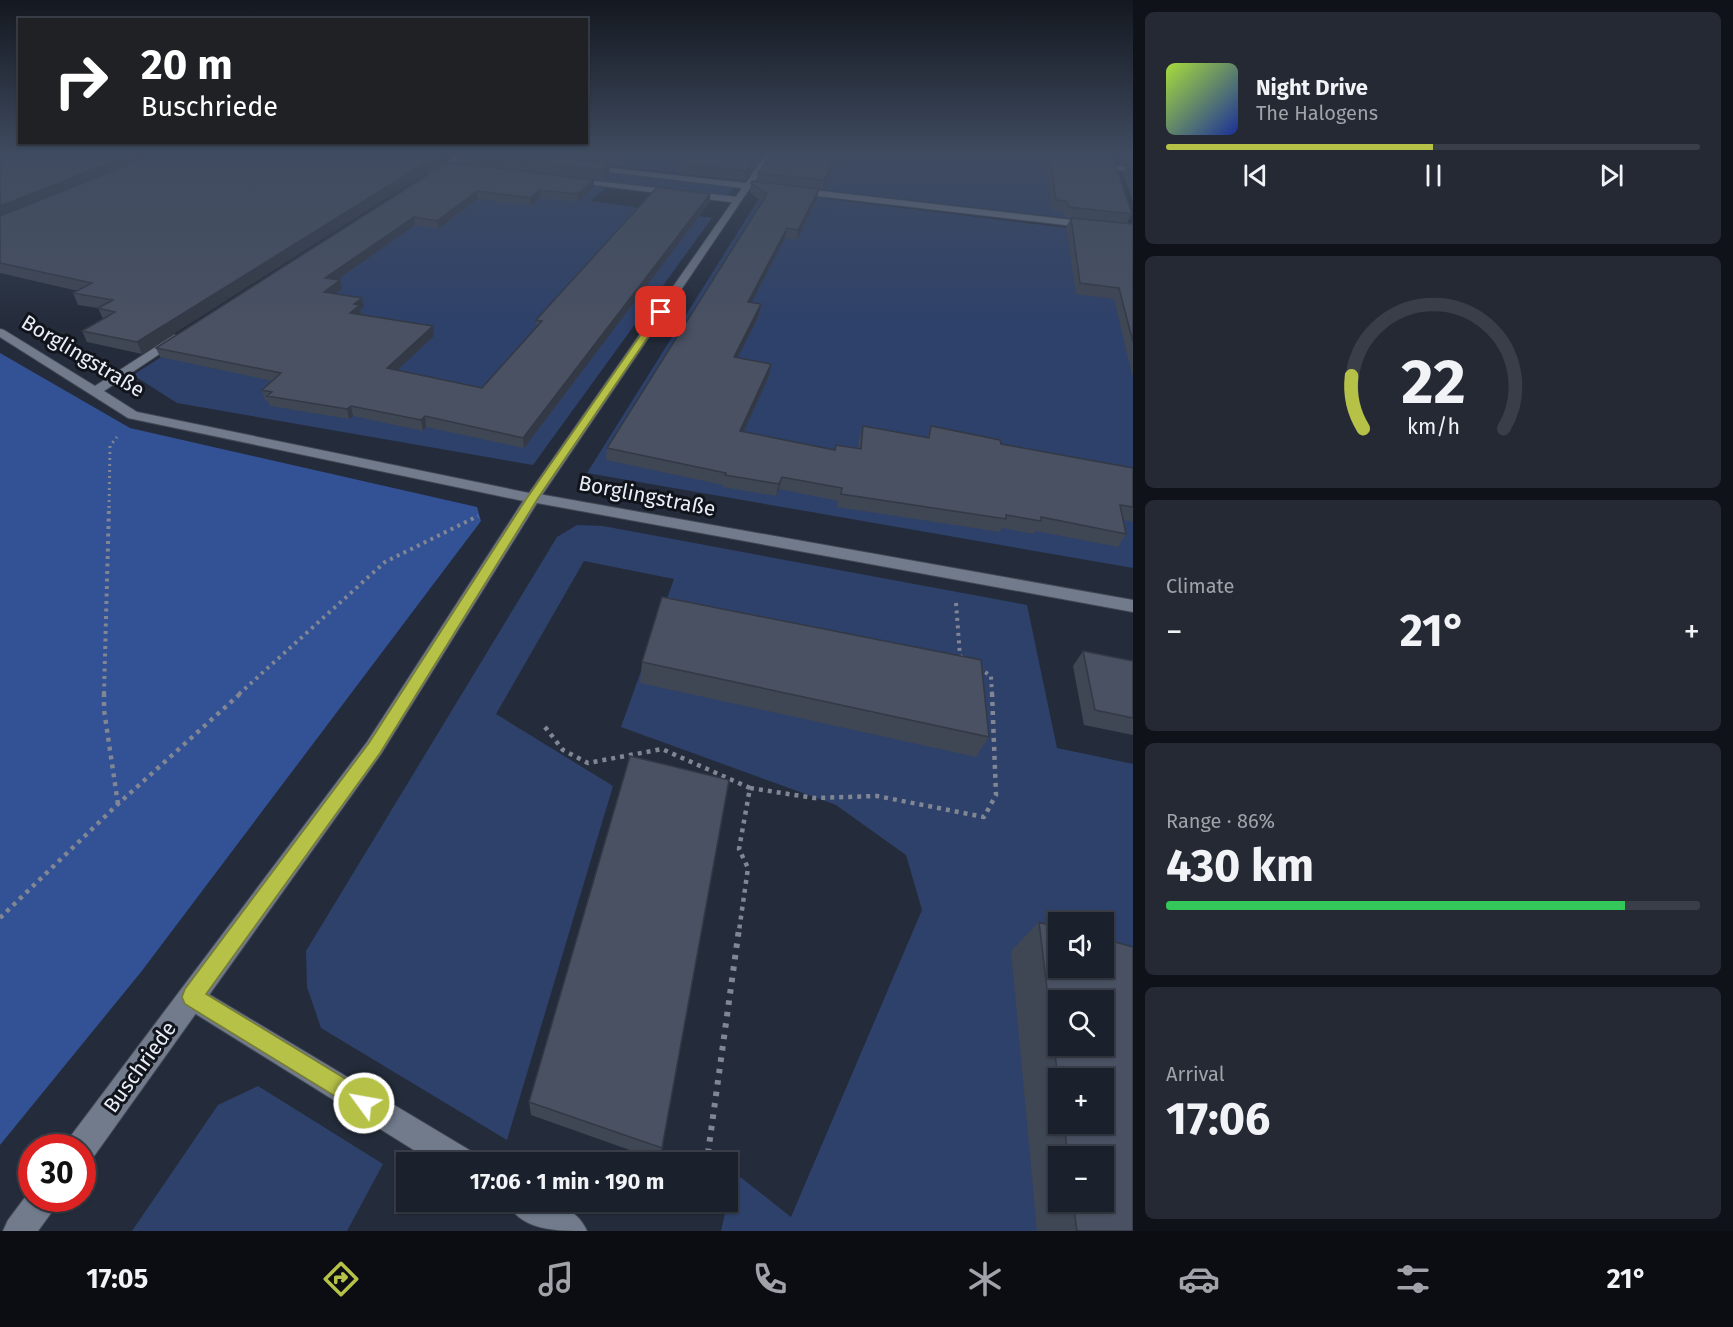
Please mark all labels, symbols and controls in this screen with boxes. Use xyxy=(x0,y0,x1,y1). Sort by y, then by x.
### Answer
text: 20 m xyxy=(141,40,233,90)
icon: right xyxy=(42,42,120,120)
text: Night Drive xyxy=(1256,74,1368,101)
text: Buschriede xyxy=(141,91,278,123)
text: The Halogens xyxy=(1256,101,1378,125)
icon: previous xyxy=(1239,159,1272,192)
icon: pause xyxy=(1417,159,1450,192)
icon: next xyxy=(1595,159,1628,192)
pin xyxy=(635,286,686,337)
icon: arrive xyxy=(644,295,677,328)
street label: Borglingstraße xyxy=(17,309,149,403)
text: 22 xyxy=(1401,345,1465,420)
text: km/h xyxy=(1406,414,1460,440)
street label: Borglingstraße xyxy=(576,470,718,522)
text: Climate xyxy=(1166,574,1234,598)
text: 21° xyxy=(1400,604,1466,658)
text: − xyxy=(1166,612,1183,652)
text: + xyxy=(1684,612,1700,652)
text: Range · 86% xyxy=(1166,809,1275,833)
text: 430 km xyxy=(1166,839,1314,893)
map controls xyxy=(1048,912,1114,1212)
button: sound xyxy=(1048,912,1114,978)
button: search xyxy=(1048,990,1114,1056)
street label: Buschriede xyxy=(98,1016,182,1118)
text: Arrival xyxy=(1166,1062,1225,1086)
button: + xyxy=(1048,1068,1114,1134)
position arrow xyxy=(332,1071,396,1135)
text: 17:06 xyxy=(1166,1092,1270,1146)
speed limit sign: 30 xyxy=(18,1134,96,1212)
button: − xyxy=(1048,1146,1114,1212)
text: 17:06 · 1 min · 190 m xyxy=(470,1168,664,1195)
icon: directions xyxy=(320,1258,362,1300)
icon: music xyxy=(535,1258,577,1300)
icon: phone xyxy=(749,1258,791,1300)
icon: climate xyxy=(964,1258,1006,1300)
icon: car xyxy=(1178,1258,1220,1300)
icon: filters xyxy=(1392,1258,1434,1300)
text: 17:05 xyxy=(86,1263,148,1295)
text: 21° xyxy=(1607,1263,1647,1295)

